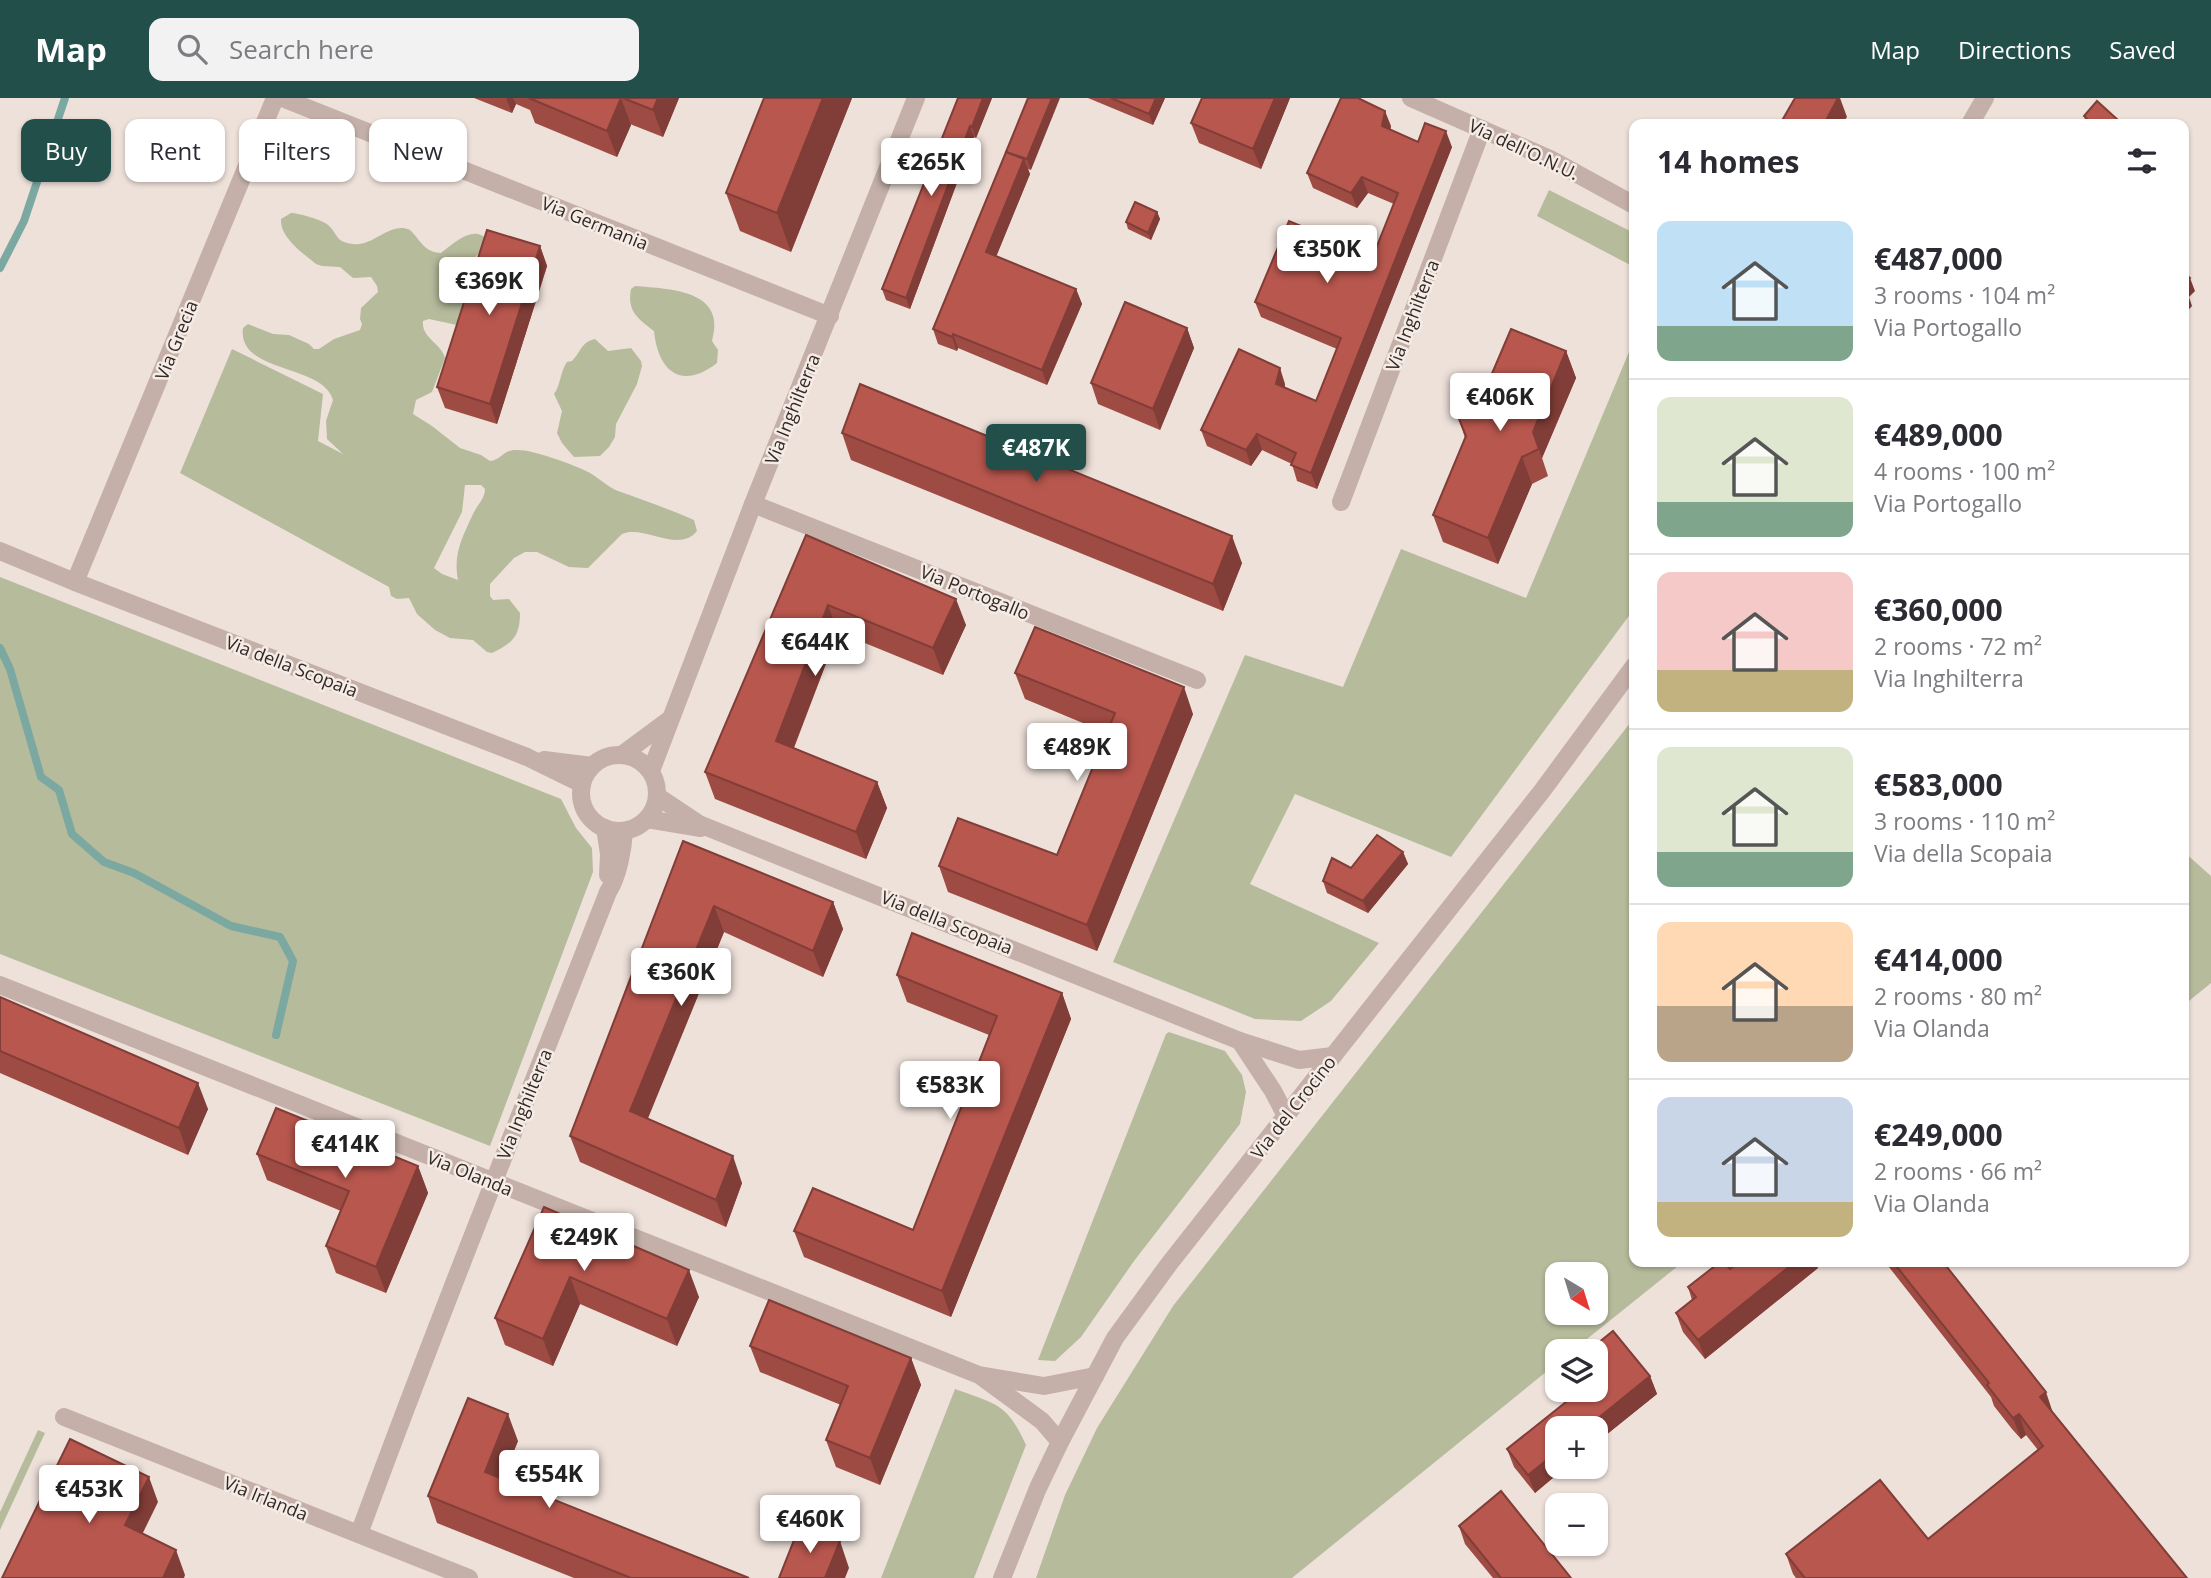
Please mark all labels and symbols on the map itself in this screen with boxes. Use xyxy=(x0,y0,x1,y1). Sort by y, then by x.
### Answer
street label: Via dell'O.N.U. xyxy=(1465,113,1583,185)
pin: €265K xyxy=(882,139,980,198)
street label: Via Germania xyxy=(538,191,652,255)
pin: €350K xyxy=(1278,226,1376,285)
street label: Via Inghilterra xyxy=(1380,256,1444,374)
pin: €369K xyxy=(440,258,538,317)
street label: Via Grecia xyxy=(149,297,203,383)
street label: Via Inghilterra xyxy=(759,350,825,468)
pin: €406K xyxy=(1451,374,1549,433)
pin: €487K xyxy=(987,424,1085,484)
street label: Via Portogallo xyxy=(917,559,1033,625)
pin: €644K xyxy=(766,618,864,678)
street label: Via della Scopaia xyxy=(222,630,362,702)
pin: €489K xyxy=(1028,724,1126,783)
street label: Via della Scopaia xyxy=(878,885,1016,959)
pin: €360K xyxy=(632,948,730,1008)
street label: Via Inghilterra xyxy=(491,1045,557,1163)
street label: Via del Crocino xyxy=(1245,1050,1341,1164)
pin: €583K xyxy=(901,1062,999,1121)
pin: €414K xyxy=(296,1121,394,1180)
street label: Via Olanda xyxy=(424,1145,516,1201)
pin: €249K xyxy=(535,1214,633,1273)
north arrow xyxy=(1545,1262,1608,1325)
pin: €554K xyxy=(500,1450,598,1510)
pin: €453K xyxy=(40,1466,138,1525)
street label: Via Irlanda xyxy=(220,1470,312,1526)
pin: €460K xyxy=(761,1496,859,1555)

